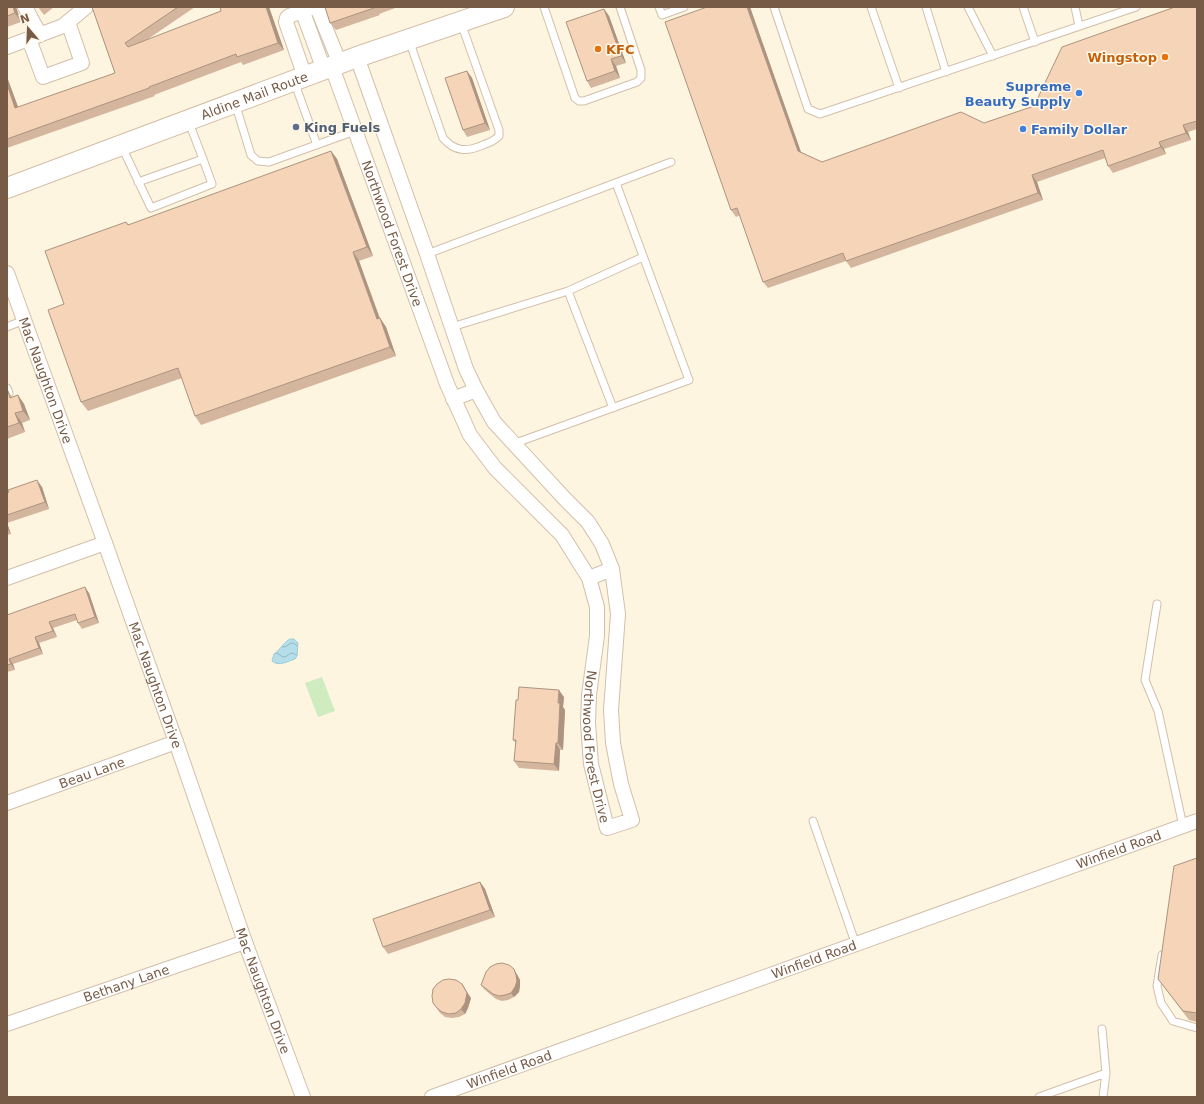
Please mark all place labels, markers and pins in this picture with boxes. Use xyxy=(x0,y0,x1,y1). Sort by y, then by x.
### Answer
place label: KFC xyxy=(606,42,635,57)
marker: KFC xyxy=(593,44,603,54)
place label: Wingstop xyxy=(1087,50,1157,65)
marker: Wingstop xyxy=(1160,52,1170,62)
place label: Supreme Beauty Supply xyxy=(965,79,1072,109)
marker: Supreme Beauty Supply xyxy=(1074,88,1084,98)
place label: King Fuels xyxy=(304,120,380,135)
marker: King Fuels xyxy=(291,122,301,132)
place label: Family Dollar xyxy=(1031,122,1128,137)
marker: Family Dollar xyxy=(1018,124,1028,134)

